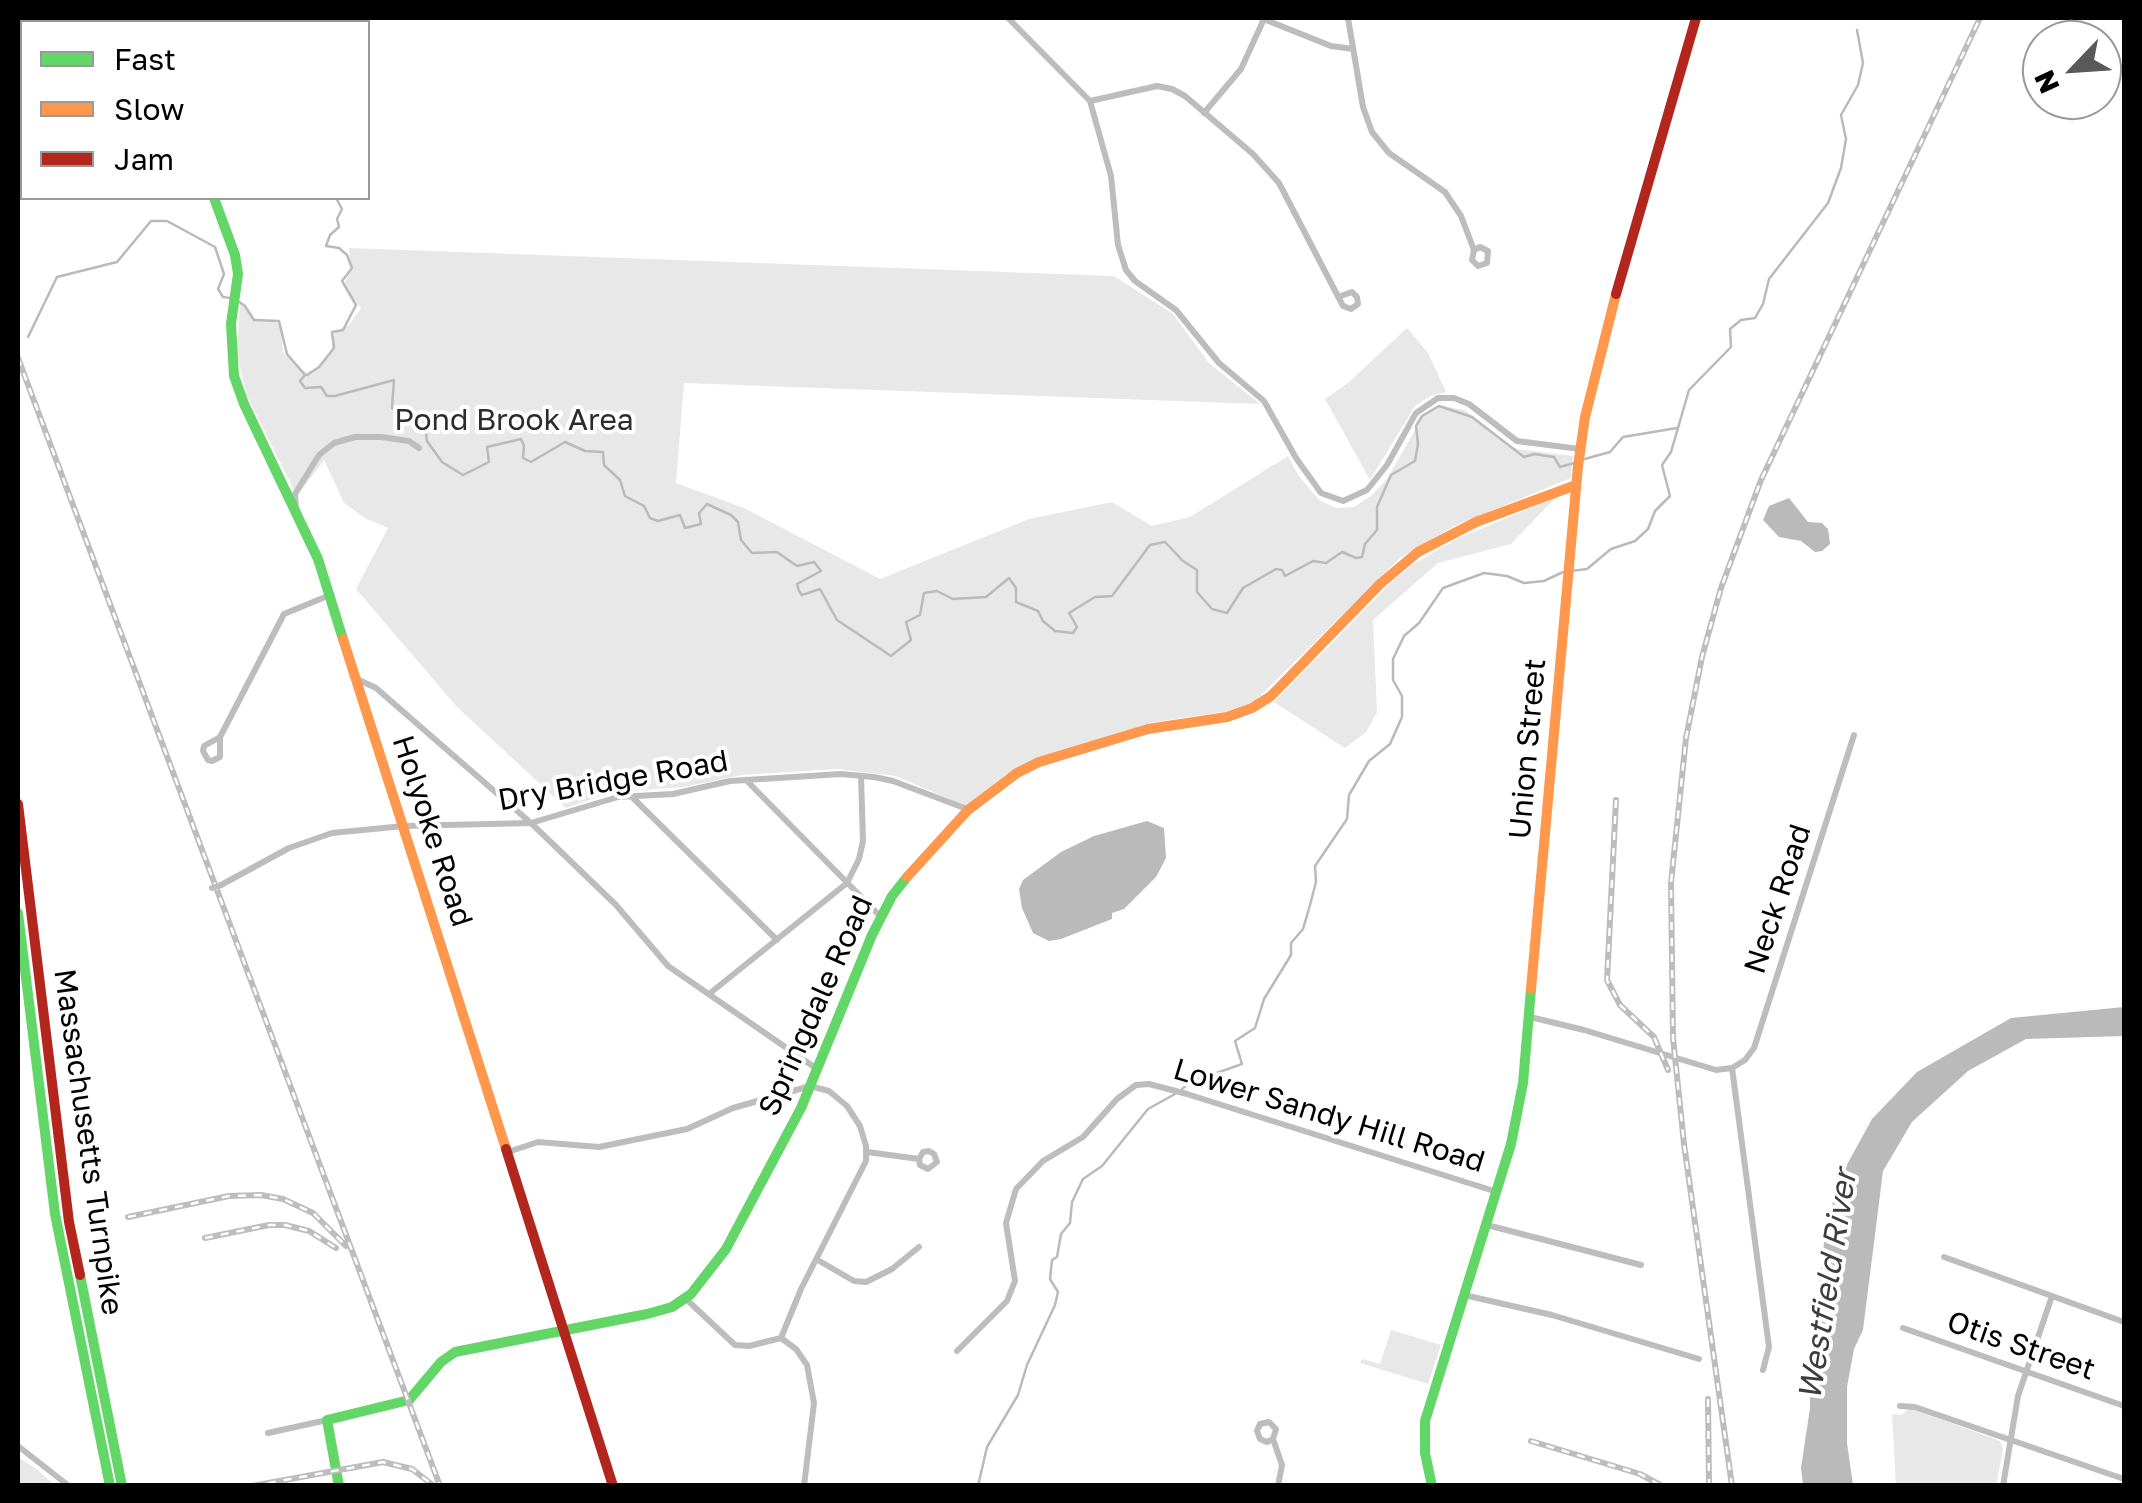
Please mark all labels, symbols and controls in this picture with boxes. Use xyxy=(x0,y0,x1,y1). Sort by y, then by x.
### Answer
legend xyxy=(20,20,370,200)
north arrow xyxy=(2022,20,2122,120)
text: Fast xyxy=(114,41,176,77)
text: N xyxy=(2027,65,2066,99)
text: Slow xyxy=(114,91,185,127)
text: Jam xyxy=(114,141,174,177)
park label: Pond Brook Area xyxy=(394,402,634,438)
street label: Union Street xyxy=(1502,657,1554,841)
street label: Holyoke Road xyxy=(384,731,480,931)
street label: Dry Bridge Road xyxy=(495,743,731,819)
street label: Neck Road xyxy=(1737,820,1819,978)
street label: Springdale Road xyxy=(751,890,881,1122)
street label: Massachusetts Turnpike xyxy=(46,967,130,1317)
street label: Lower Sandy Hill Road xyxy=(1169,1051,1489,1181)
water label: Westfield River xyxy=(1791,1167,1865,1403)
street label: Otis Street xyxy=(1942,1304,2100,1388)

